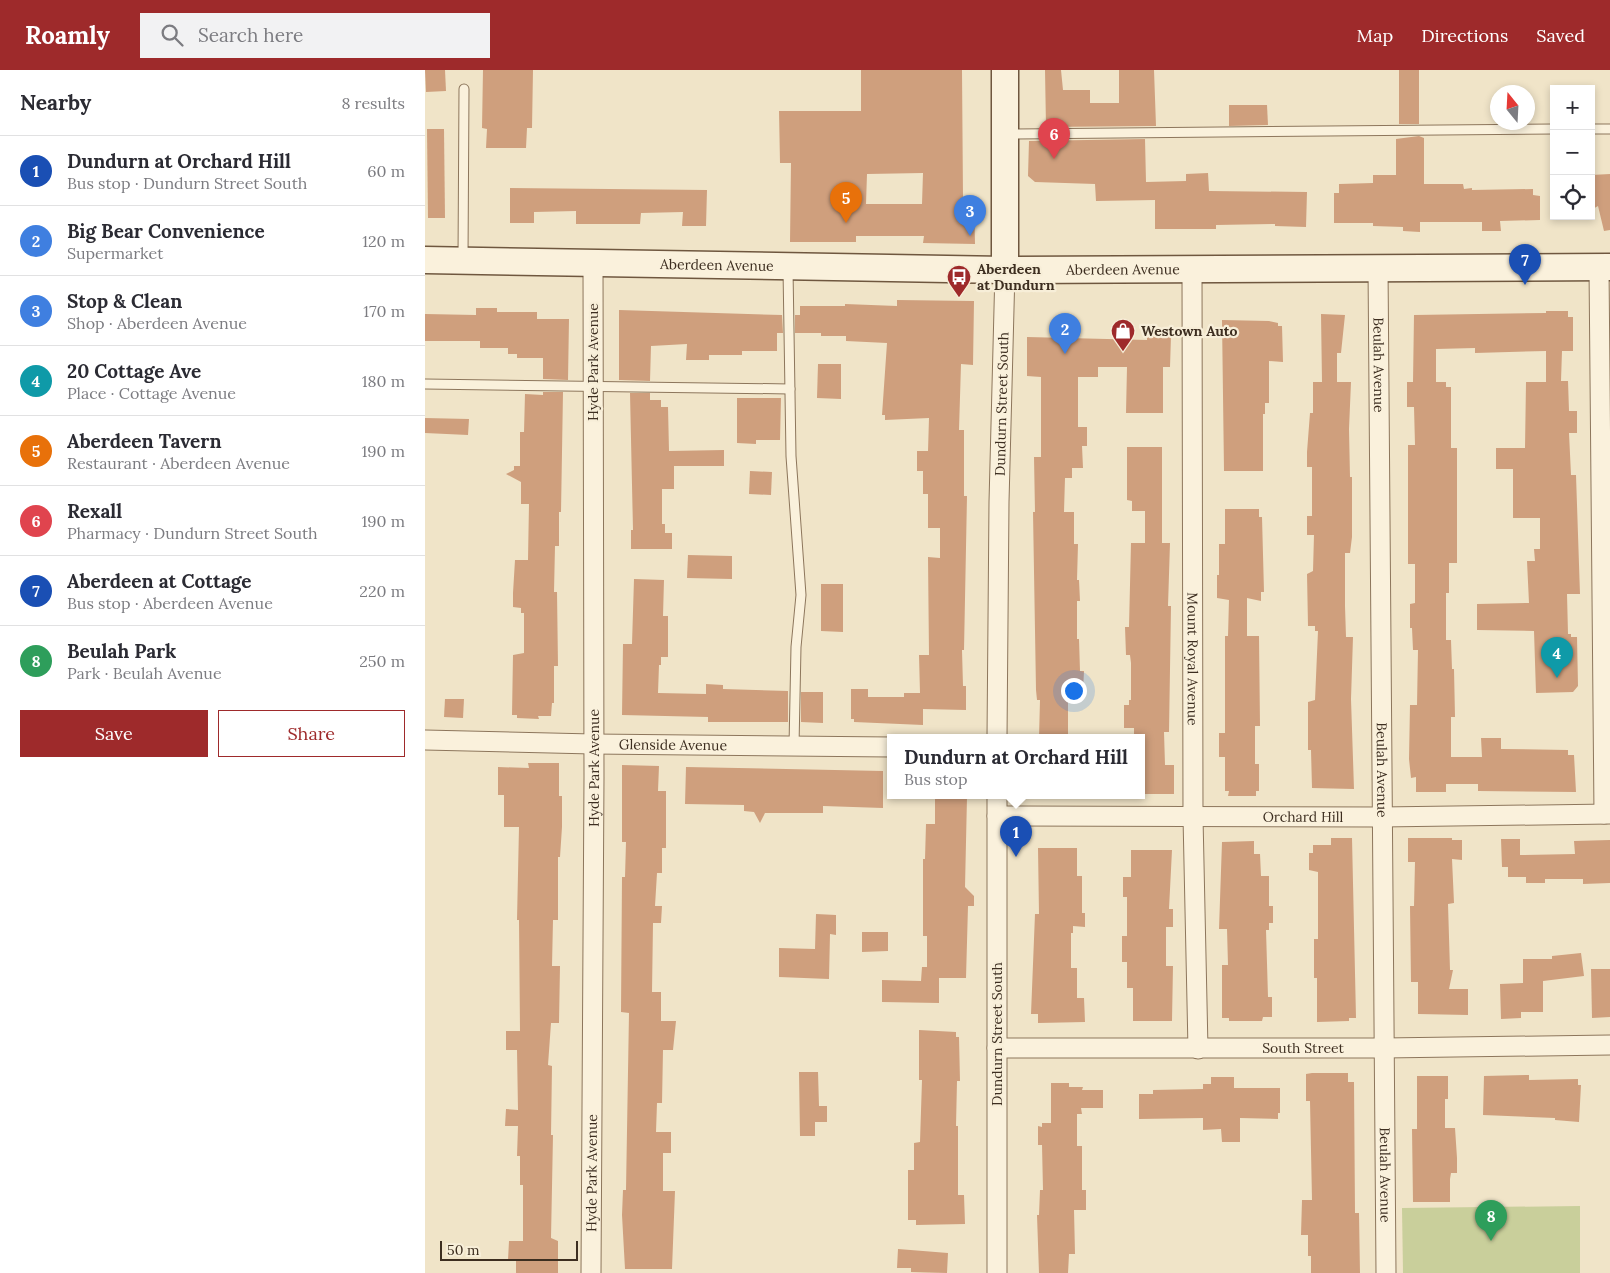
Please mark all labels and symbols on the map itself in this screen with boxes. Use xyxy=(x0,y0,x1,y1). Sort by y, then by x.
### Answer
north arrow xyxy=(1490,85,1535,130)
pin: 6 xyxy=(1038,118,1070,159)
pin: 5 xyxy=(830,182,862,223)
pin: 3 xyxy=(954,195,986,236)
pin: 7 xyxy=(1509,244,1541,285)
street label: Aberdeen Avenue xyxy=(659,255,774,275)
place label: Aberdeen at Dundurn xyxy=(977,260,1055,294)
street label: Aberdeen Avenue xyxy=(1065,260,1180,279)
bus stop icon: Aberdeen at Dundurn xyxy=(946,264,972,298)
street label: Hyde Park Avenue xyxy=(584,303,602,421)
pin: 2 xyxy=(1049,313,1081,354)
street label: Beulah Avenue xyxy=(1369,317,1388,413)
shop icon: Westown Auto xyxy=(1110,318,1136,352)
place label: Westown Auto xyxy=(1141,322,1238,340)
street label: Dundurn Street South xyxy=(991,332,1012,476)
street label: Mount Royal Avenue xyxy=(1184,592,1202,726)
pin: 4 xyxy=(1541,637,1573,678)
your location xyxy=(1061,678,1087,704)
street label: Hyde Park Avenue xyxy=(585,709,603,827)
street label: Beulah Avenue xyxy=(1373,722,1391,818)
street label: Glenside Avenue xyxy=(619,735,728,754)
street label: Orchard Hill xyxy=(1263,808,1344,826)
pin: 1 xyxy=(1000,816,1032,857)
street label: Dundurn Street South xyxy=(988,962,1006,1106)
street label: South Street xyxy=(1262,1039,1344,1057)
street label: Hyde Park Avenue xyxy=(582,1114,601,1232)
street label: Beulah Avenue xyxy=(1376,1127,1395,1223)
pin: 8 xyxy=(1475,1200,1507,1241)
scale bar xyxy=(440,1238,577,1261)

